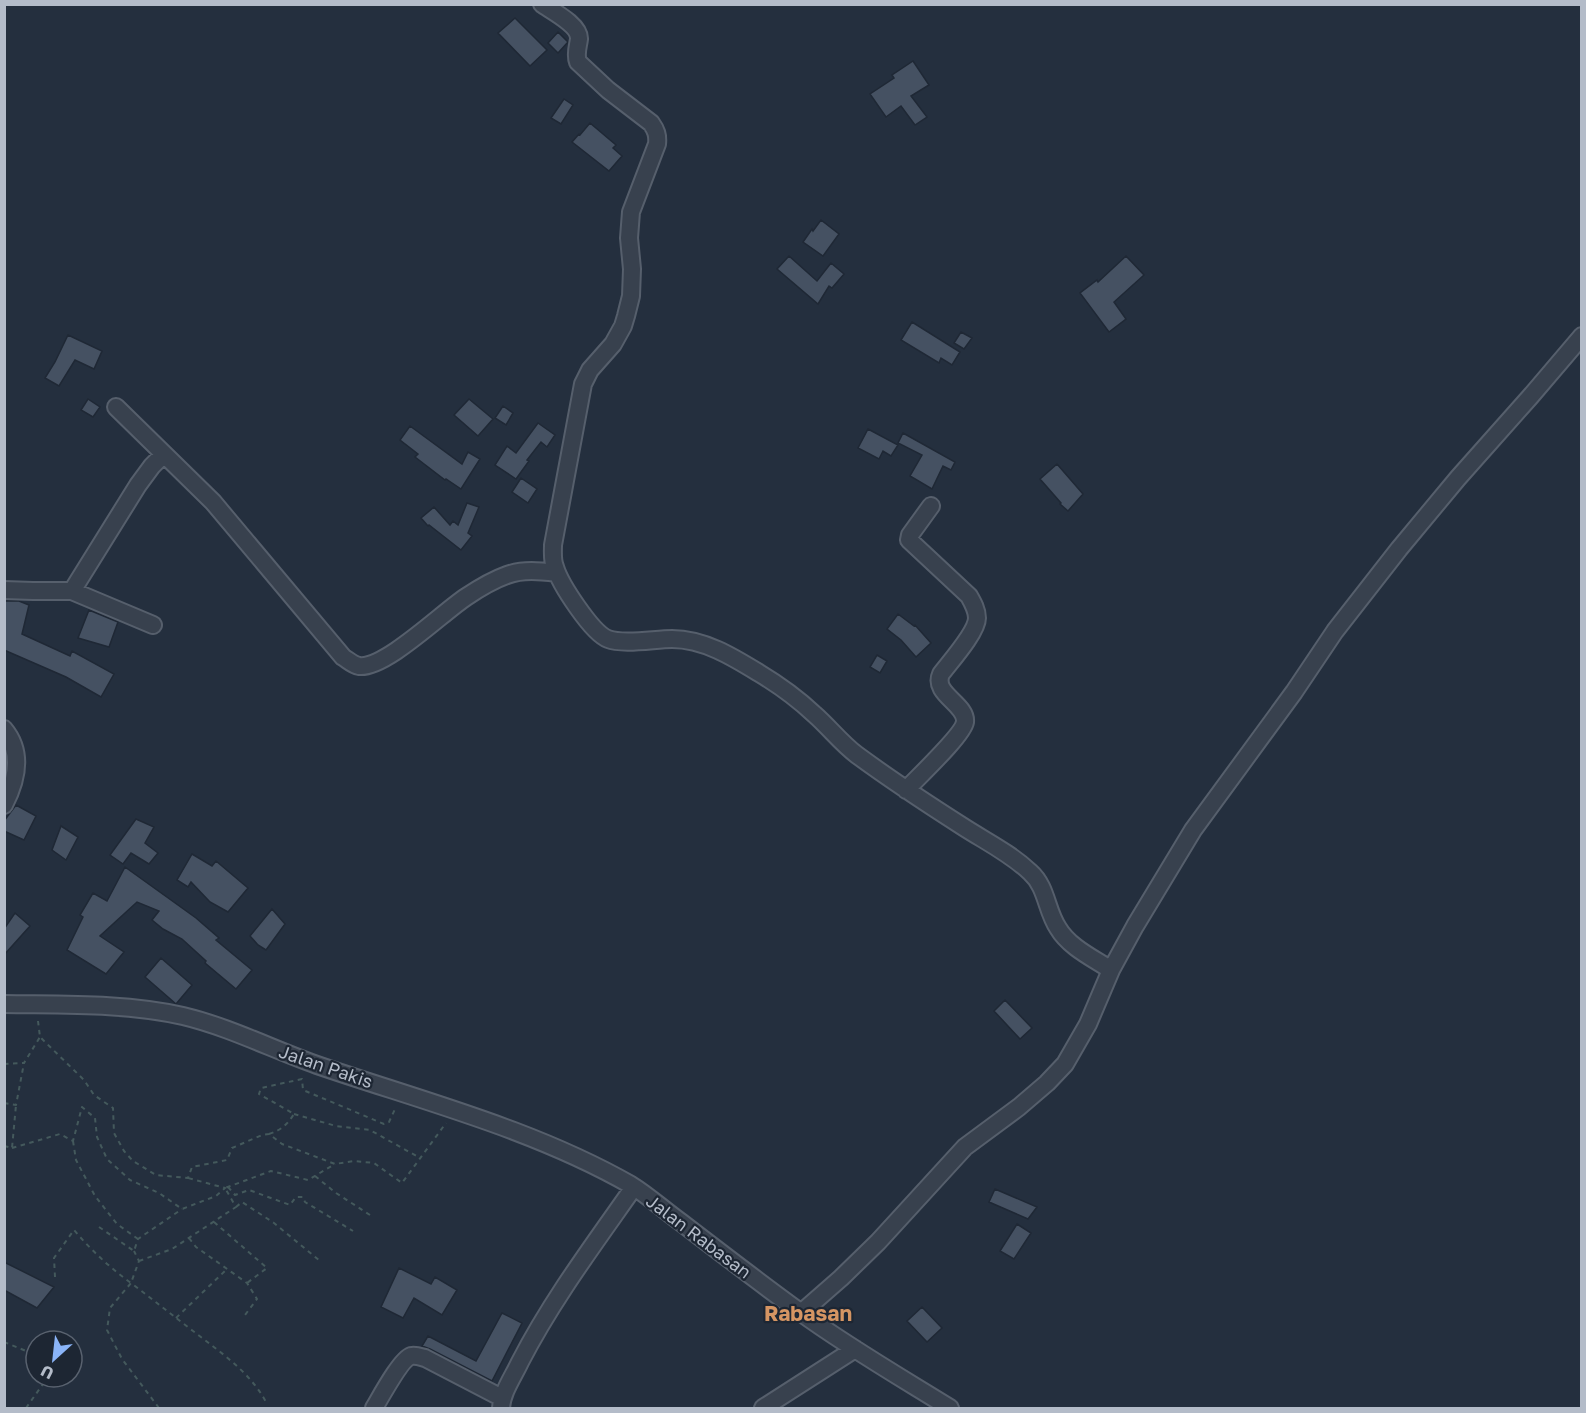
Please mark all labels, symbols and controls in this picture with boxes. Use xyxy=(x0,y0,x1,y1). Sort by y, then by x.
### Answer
street label: Jalan Pakis xyxy=(276,1040,376,1092)
street label: Jalan Rabasan xyxy=(642,1189,756,1283)
district label: Rabasan xyxy=(764,1300,852,1326)
north arrow xyxy=(24,1329,84,1389)
text: U xyxy=(37,1361,57,1384)

